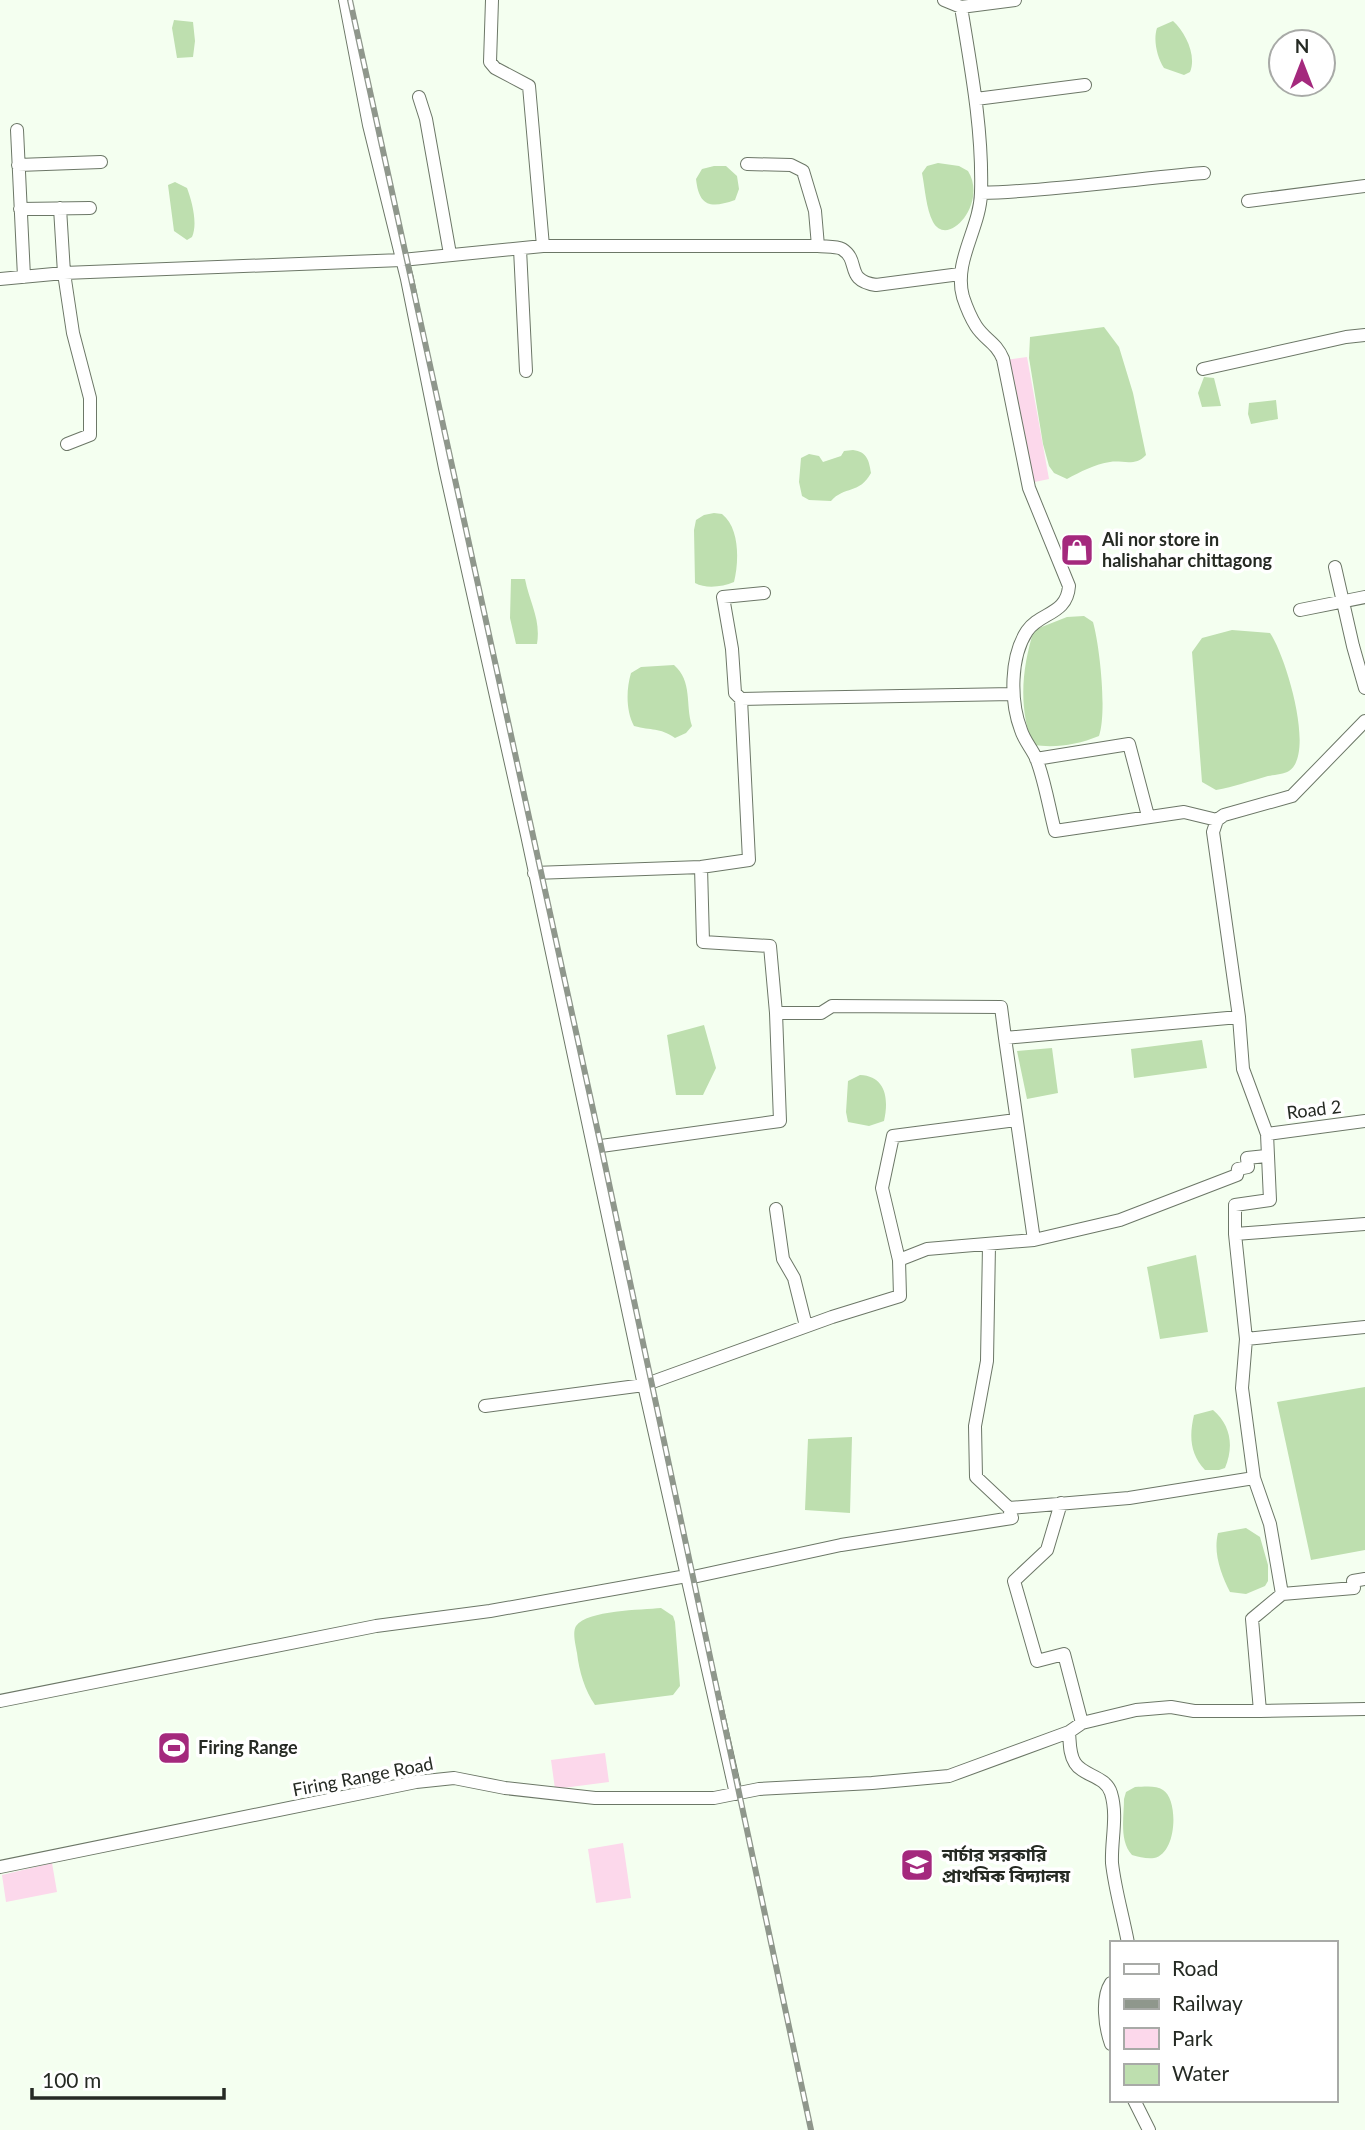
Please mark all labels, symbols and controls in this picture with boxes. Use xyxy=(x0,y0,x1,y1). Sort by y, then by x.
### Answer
north arrow xyxy=(1267,28,1337,98)
text: N xyxy=(1295,34,1309,57)
place label: Ali nor store in halishahar chittagong xyxy=(1101,528,1273,571)
shop icon: Ali nor store in halishahar chittagong xyxy=(1058,531,1096,569)
street label: Road 2 xyxy=(1285,1095,1343,1123)
sports icon: Firing Range xyxy=(155,1729,193,1767)
place label: Firing Range xyxy=(198,1736,298,1758)
street label: Firing Range Road xyxy=(291,1752,435,1800)
place label: নার্চার সরকারি প্রাথমিক বিদ্যালয় xyxy=(941,1843,1071,1886)
school or university icon: নার্চার সরকারি প্রাথমিক বিদ্যালয় xyxy=(898,1846,936,1884)
legend xyxy=(1110,1941,1337,2102)
text: Road xyxy=(1172,1955,1219,1980)
text: Railway xyxy=(1172,1990,1243,2015)
text: Park xyxy=(1172,2025,1213,2050)
scale bar xyxy=(32,2056,224,2100)
text: Water xyxy=(1172,2060,1229,2085)
text: 100 m xyxy=(42,2067,101,2092)

